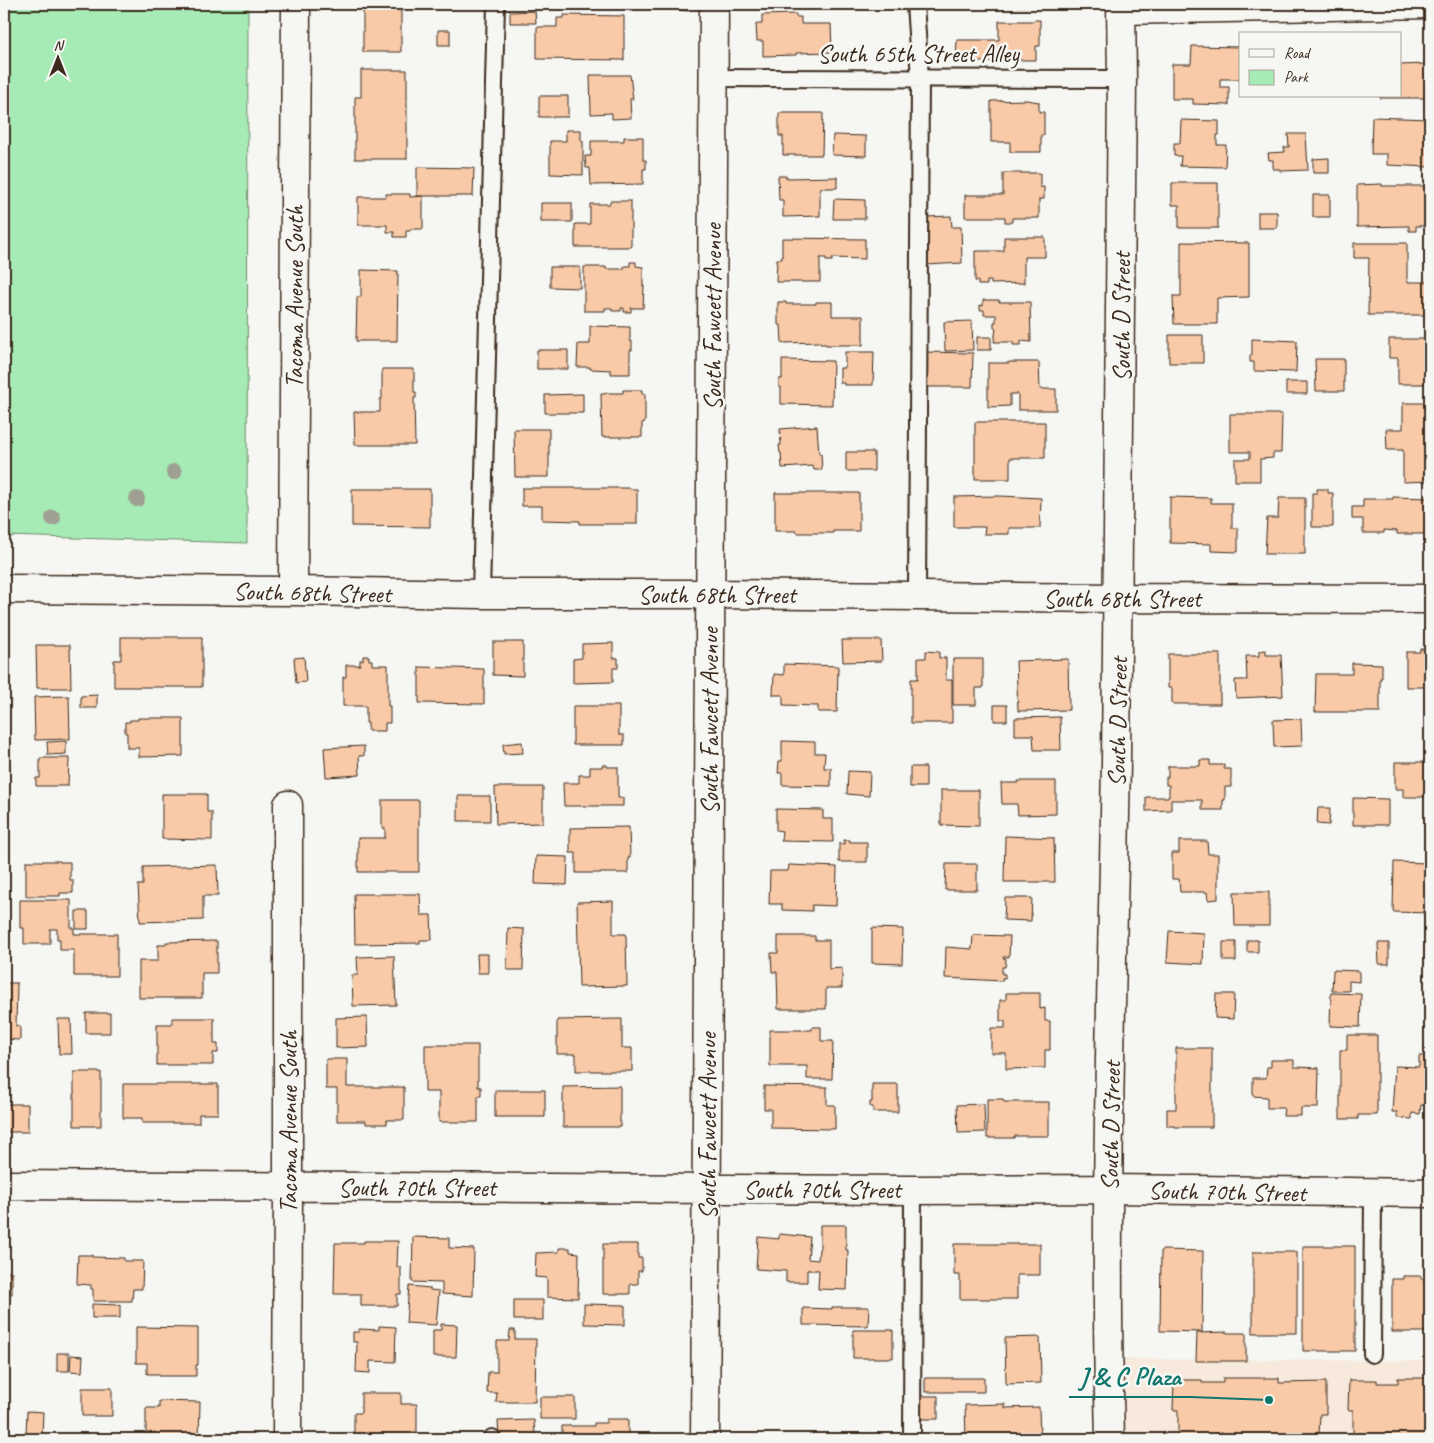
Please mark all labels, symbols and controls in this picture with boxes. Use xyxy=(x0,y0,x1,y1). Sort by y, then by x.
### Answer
north arrow xyxy=(32,32,82,82)
legend xyxy=(1239,32,1402,98)
text: N xyxy=(54,37,65,54)
street label: South 65th Street Alley xyxy=(817,38,1020,70)
text: Road xyxy=(1284,44,1311,63)
text: Park xyxy=(1284,68,1309,87)
street label: Tacoma Avenue South xyxy=(279,204,311,388)
street label: South Fawcett Avenue xyxy=(697,222,729,410)
street label: South D Street xyxy=(1106,249,1138,382)
street label: South 68th Street xyxy=(233,576,394,610)
street label: South 68th Street xyxy=(638,579,799,611)
street label: South 68th Street xyxy=(1043,583,1204,615)
street label: South Fawcett Avenue xyxy=(694,626,726,814)
street label: South D Street xyxy=(1101,654,1135,787)
street label: Tacoma Avenue South xyxy=(273,1029,305,1213)
street label: South Fawcett Avenue xyxy=(692,1031,724,1219)
street label: South D Street xyxy=(1094,1058,1128,1191)
street label: South 70th Street xyxy=(338,1172,499,1204)
street label: South 70th Street xyxy=(743,1174,904,1206)
street label: South 70th Street xyxy=(1148,1175,1309,1209)
callout: J & C Plaza xyxy=(1069,1356,1191,1397)
text: J & C Plaza xyxy=(1077,1360,1183,1393)

